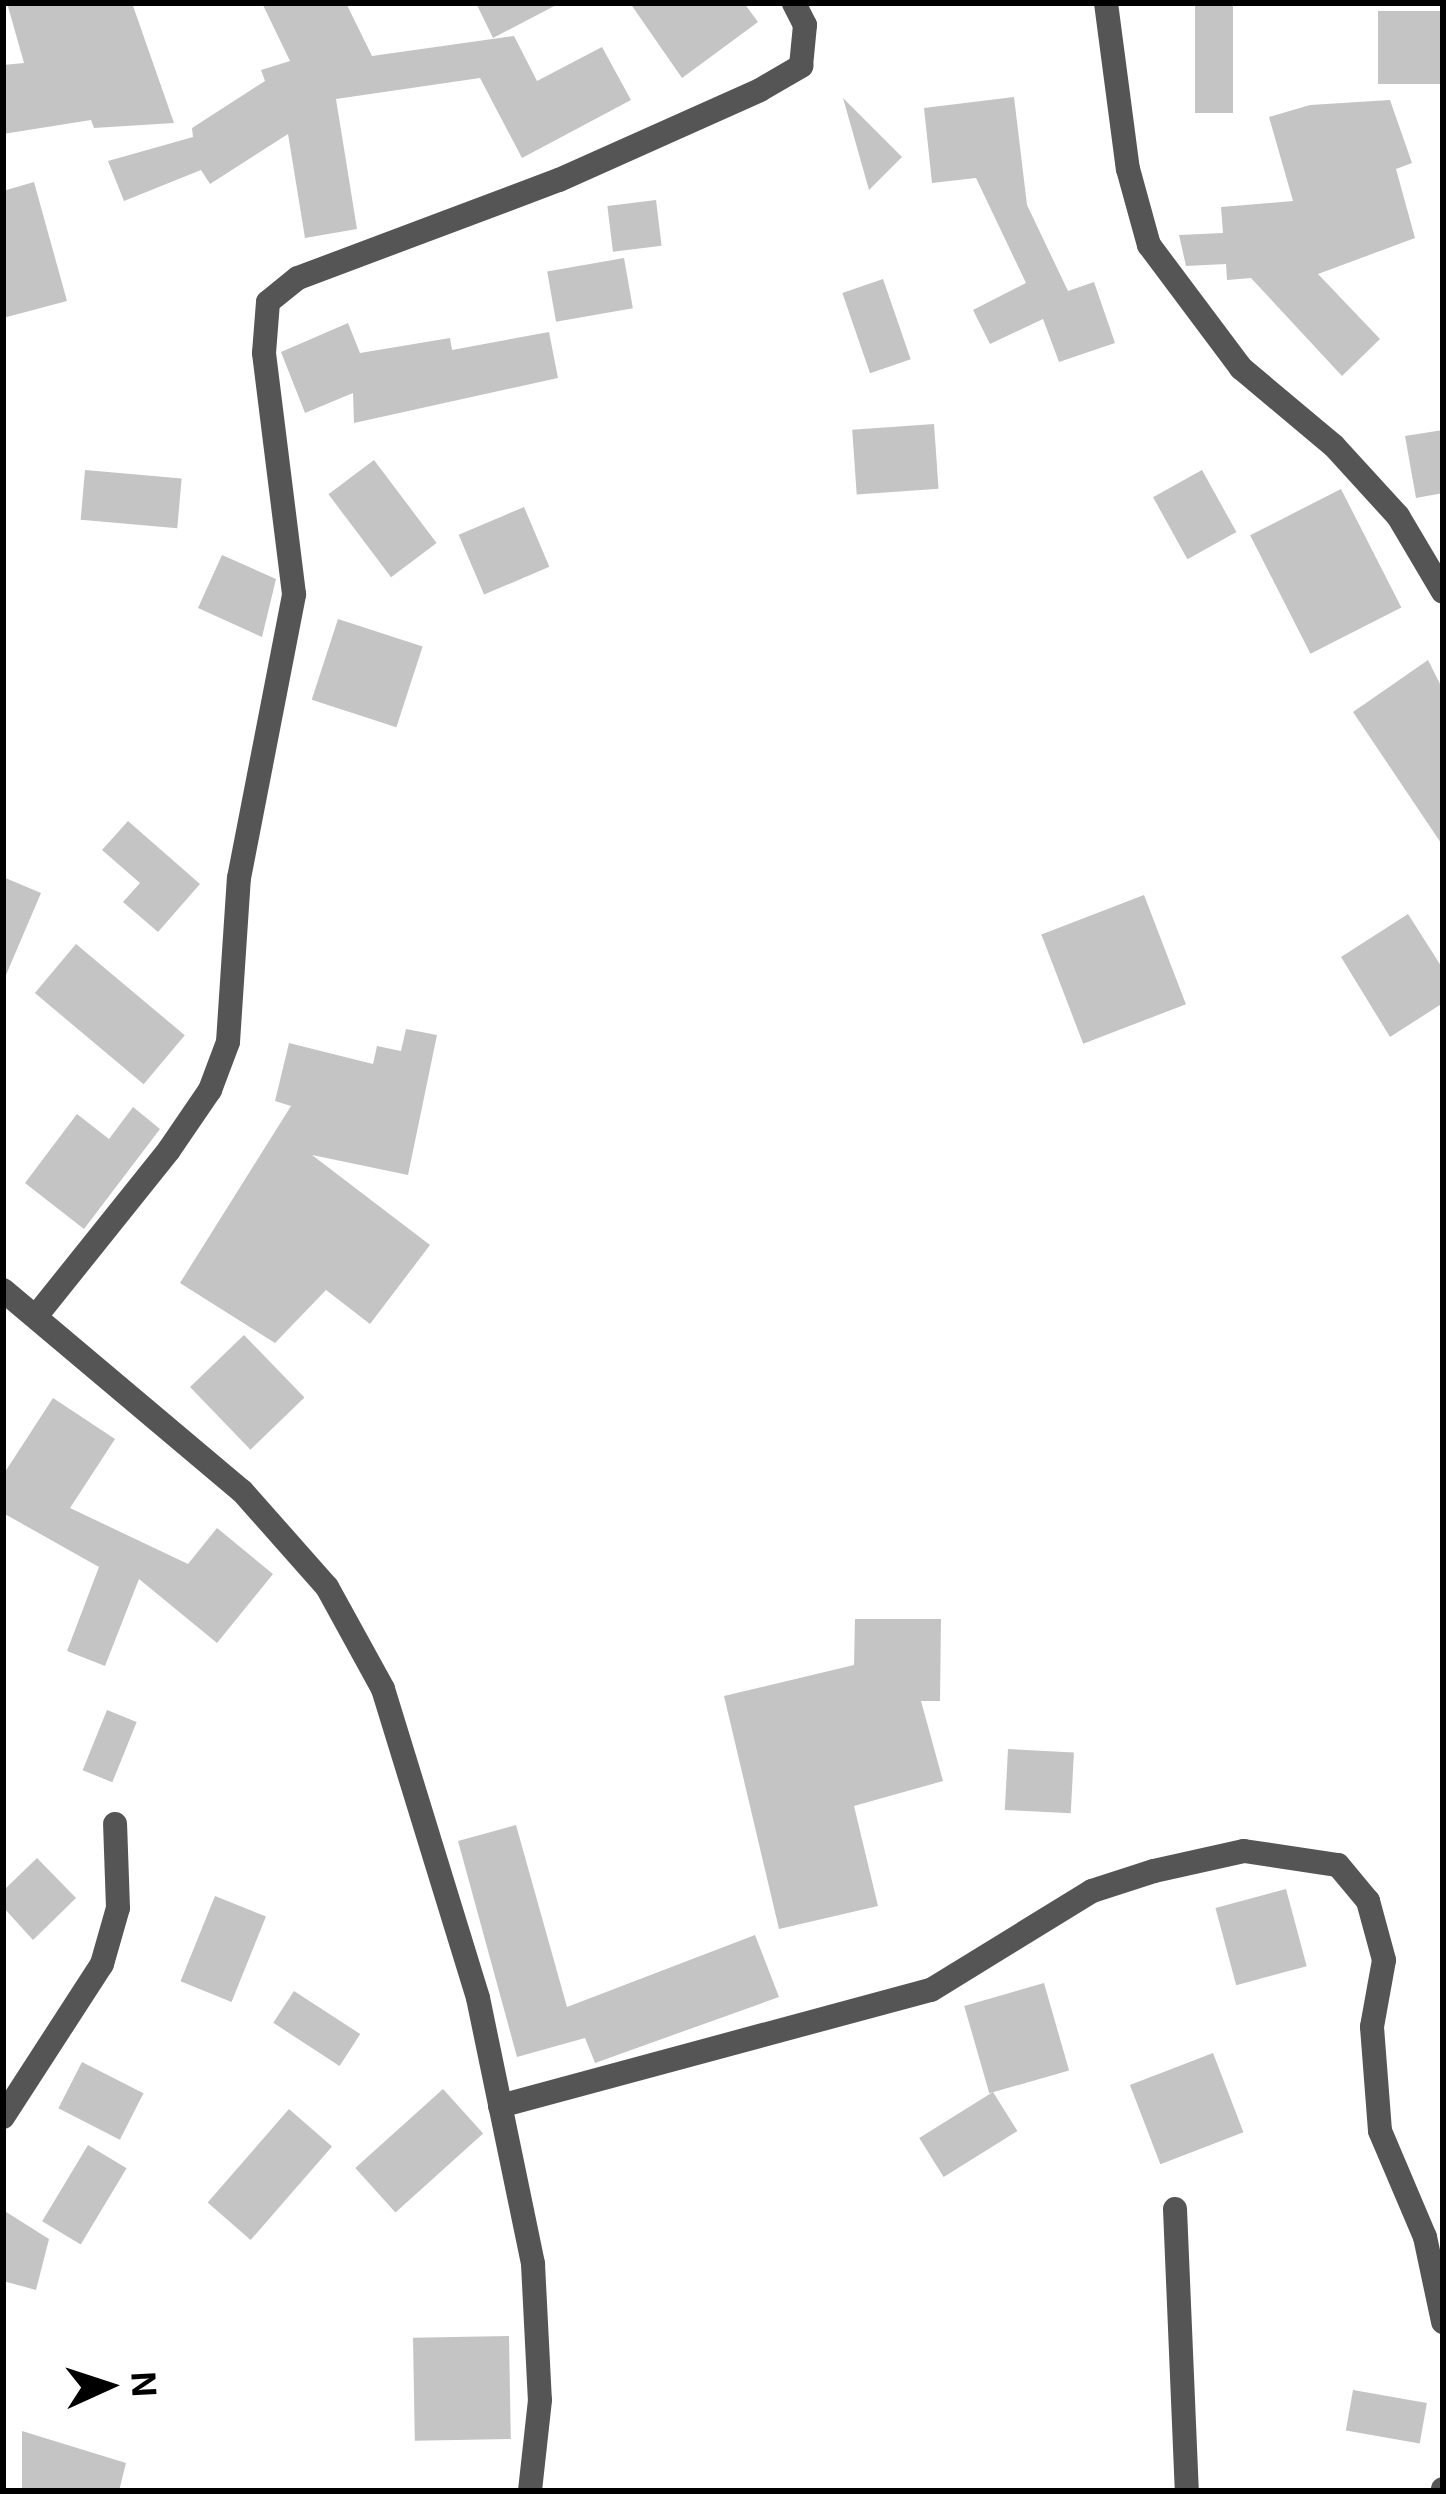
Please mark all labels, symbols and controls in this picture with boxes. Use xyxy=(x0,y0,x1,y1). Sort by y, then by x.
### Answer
north arrow xyxy=(48,2326,168,2446)
text: N xyxy=(123,2371,165,2398)

